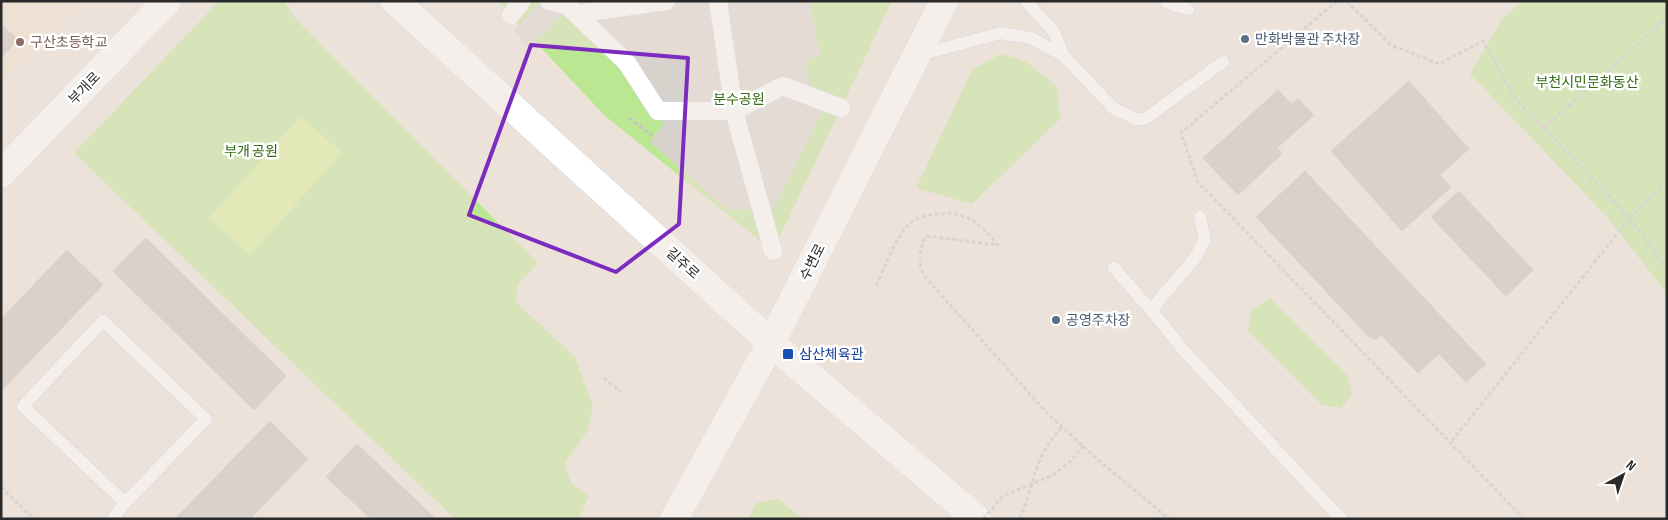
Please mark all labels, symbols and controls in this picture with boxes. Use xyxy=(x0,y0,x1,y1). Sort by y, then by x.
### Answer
place label: 만화박물관 주차장 xyxy=(1255,31,1360,48)
marker: 만화박물관 주차장 xyxy=(1239,33,1251,45)
place label: 구산초등학교 xyxy=(30,34,107,51)
marker: 구산초등학교 xyxy=(14,36,26,48)
street label: 부개로 xyxy=(65,68,104,108)
park label: 부천시민문화동산 xyxy=(1535,74,1639,91)
park label: 분수공원 xyxy=(713,91,765,108)
park label: 부개 공원 xyxy=(224,143,278,160)
street label: 수변로 xyxy=(796,241,829,283)
street label: 길주로 xyxy=(663,244,703,283)
place label: 공영주차장 xyxy=(1066,312,1131,329)
marker: 공영주차장 xyxy=(1050,314,1062,326)
place label: 삼산체육관 xyxy=(799,346,864,363)
marker: 삼산체육관 xyxy=(781,347,795,361)
north arrow xyxy=(1598,450,1648,500)
text: N xyxy=(1623,457,1639,474)

